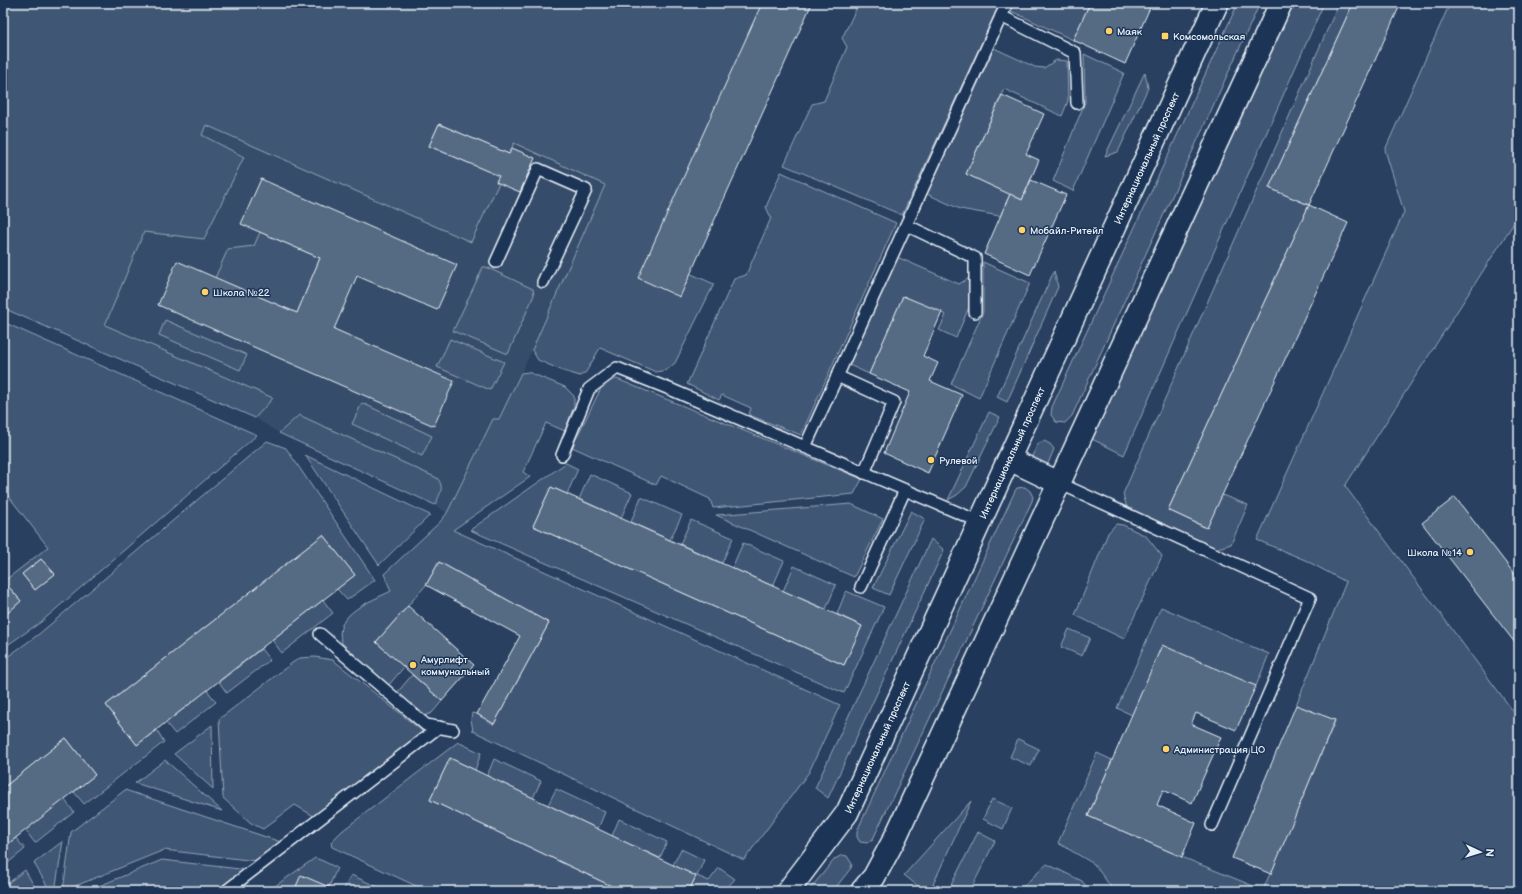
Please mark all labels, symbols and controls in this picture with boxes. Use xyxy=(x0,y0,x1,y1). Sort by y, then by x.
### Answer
marker: Маяк xyxy=(1104,26,1114,36)
place label: Маяк xyxy=(1117,26,1143,38)
marker: Комсомольская xyxy=(1160,31,1170,41)
place label: Комсомольская xyxy=(1173,31,1246,43)
street label: Интернациональный проспект xyxy=(1112,90,1183,226)
marker: Мобайл-Ритейл xyxy=(1017,225,1027,235)
place label: Мобайл-Ритейл xyxy=(1030,225,1104,237)
marker: Школа №22 xyxy=(200,287,210,297)
place label: Школа №22 xyxy=(213,287,270,299)
street label: Интернациональный проспект xyxy=(977,385,1048,521)
marker: Рулевой xyxy=(926,455,936,465)
place label: Рулевой xyxy=(939,455,978,467)
place label: Школа №14 xyxy=(1407,547,1462,559)
marker: Школа №14 xyxy=(1465,547,1475,557)
place label: Амурлифт коммунальный xyxy=(420,654,490,678)
marker: Амурлифт коммунальный xyxy=(408,660,418,670)
street label: Интернациональный проспект xyxy=(843,680,913,816)
marker: Администрация ЦО xyxy=(1161,744,1171,754)
place label: Администрация ЦО xyxy=(1173,744,1265,756)
north arrow xyxy=(1460,832,1500,872)
text: N xyxy=(1483,848,1496,857)

